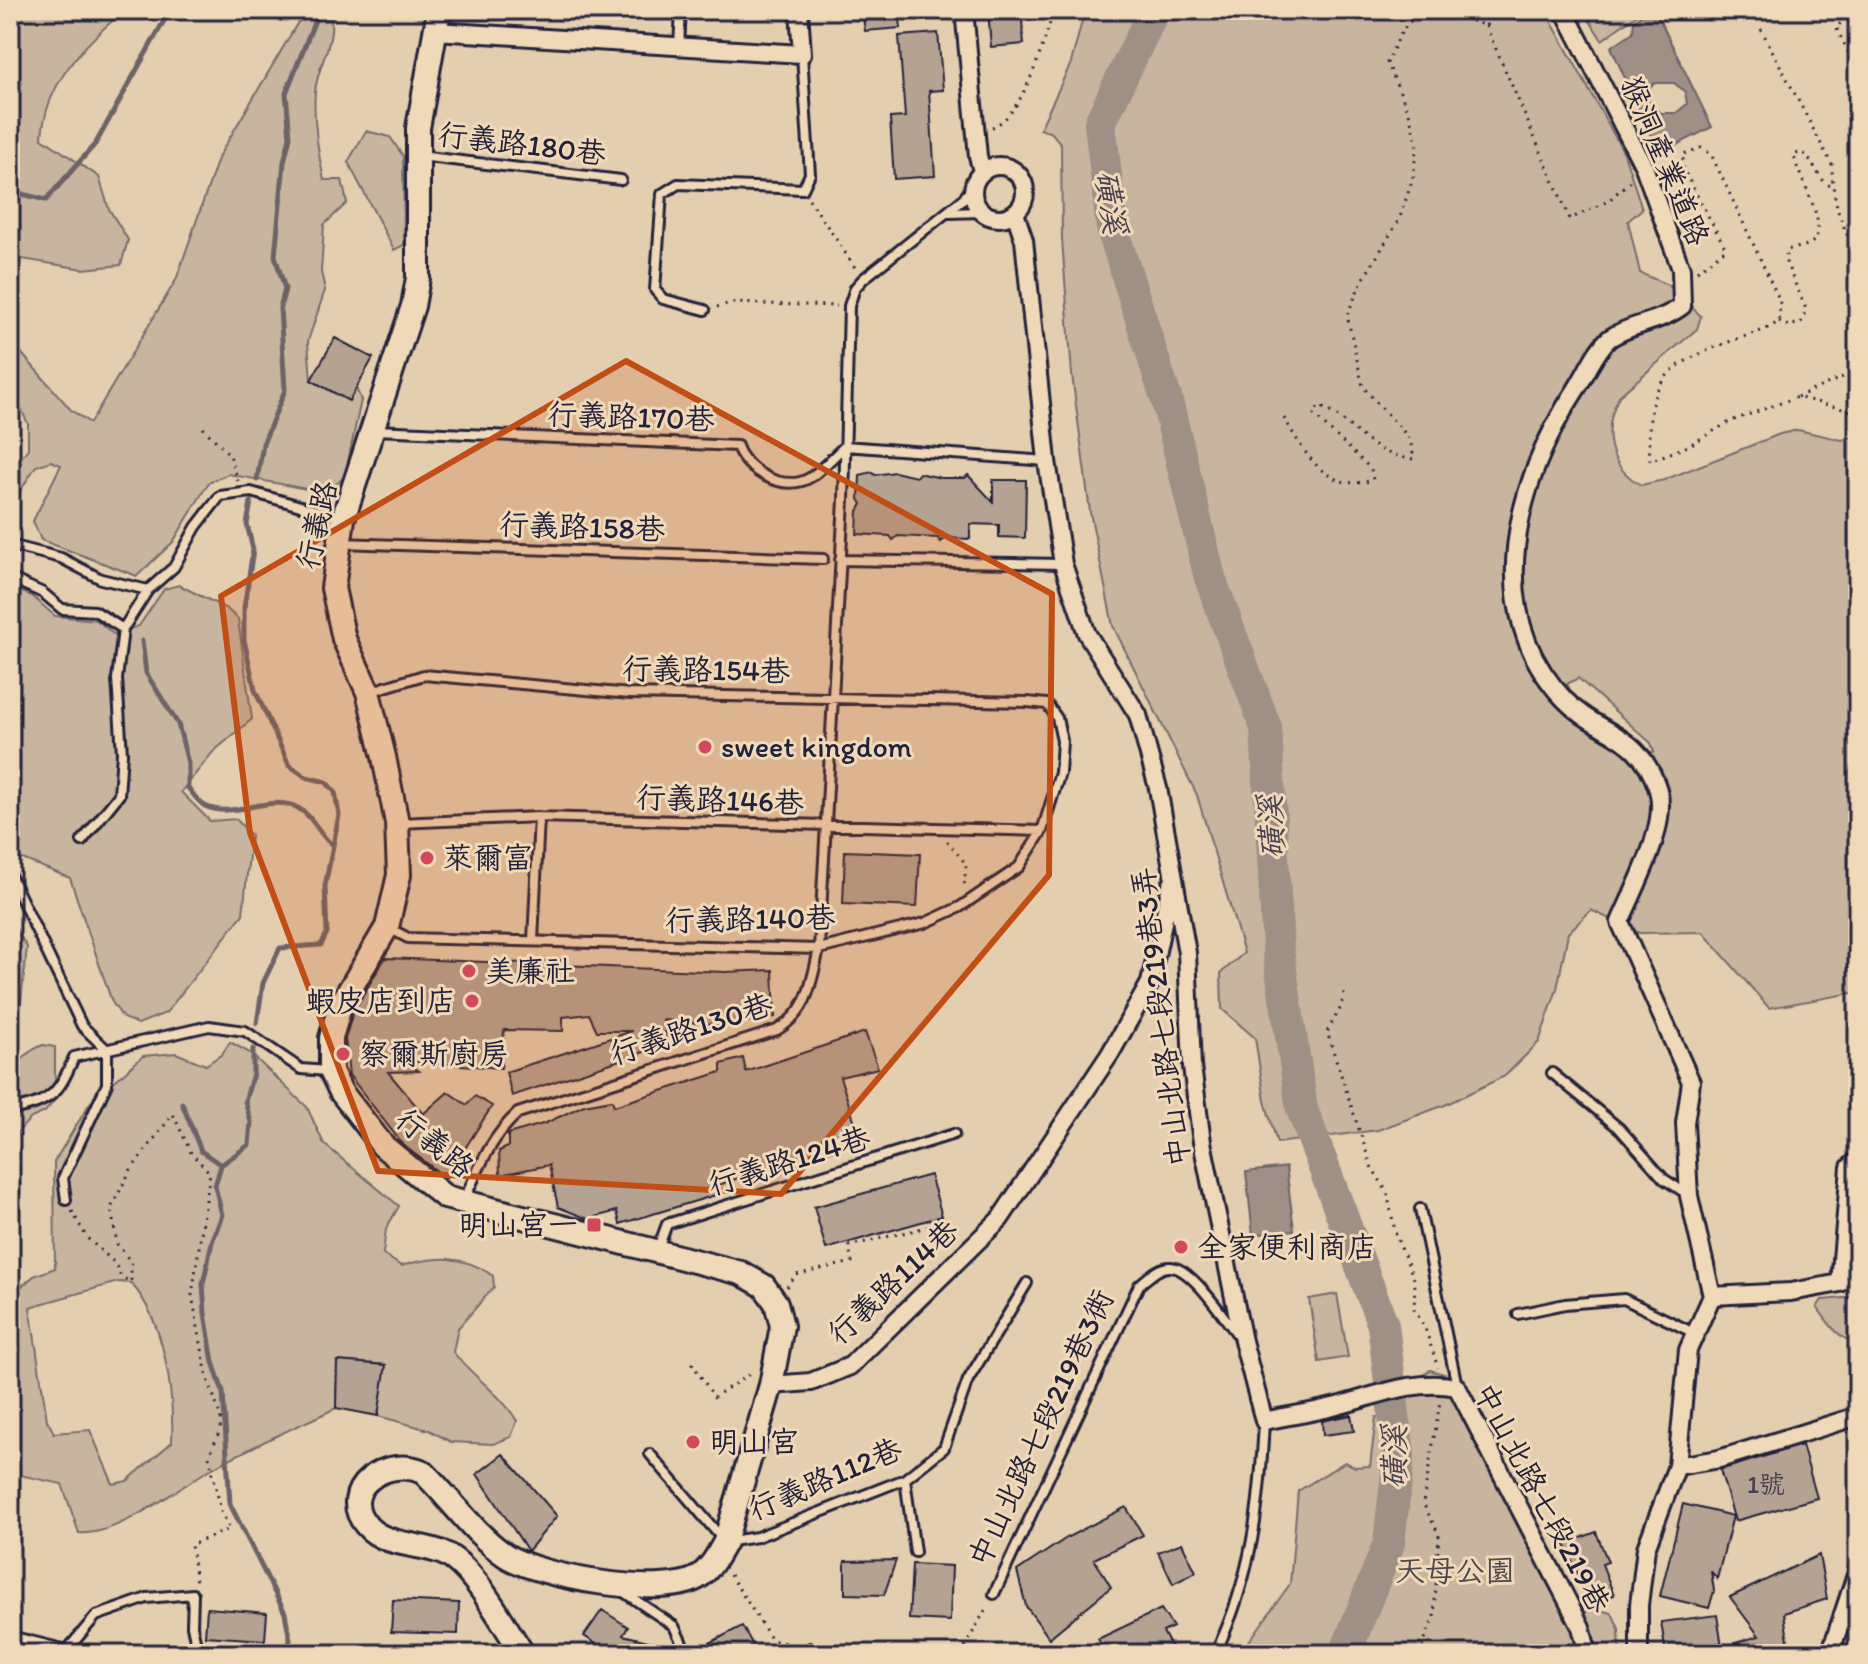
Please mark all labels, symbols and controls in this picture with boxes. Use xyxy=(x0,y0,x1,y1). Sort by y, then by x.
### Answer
street label: 猴洞產業道路 xyxy=(1613,71,1718,251)
street label: 行義路180巷 xyxy=(436,115,608,172)
water label: 磺溪 xyxy=(1087,167,1135,239)
street label: 行義路170巷 xyxy=(547,395,715,438)
street label: 行義路 xyxy=(288,477,345,573)
street label: 行義路158巷 xyxy=(498,505,666,548)
street label: 行義路154巷 xyxy=(622,650,790,689)
place label: sweet kingdom xyxy=(721,728,912,765)
marker: sweet kingdom xyxy=(696,738,714,756)
street label: 行義路146巷 xyxy=(636,778,805,821)
water label: 磺溪 xyxy=(1250,792,1292,860)
place label: 萊爾富 xyxy=(443,839,533,876)
marker: 萊爾富 xyxy=(418,849,436,867)
street label: 中山北路七段219巷3弄 xyxy=(1124,865,1197,1169)
street label: 行義路140巷 xyxy=(664,899,836,938)
place label: 美廉社 xyxy=(485,952,575,989)
marker: 美廉社 xyxy=(460,962,478,980)
place label: 蝦皮店到店 xyxy=(306,982,456,1019)
street label: 行義路130巷 xyxy=(605,985,777,1072)
marker: 蝦皮店到店 xyxy=(463,992,481,1010)
place label: 察爾斯廚房 xyxy=(359,1035,509,1072)
marker: 察爾斯廚房 xyxy=(334,1045,352,1063)
street label: 行義路 xyxy=(389,1100,482,1185)
street label: 行義路124巷 xyxy=(703,1118,874,1203)
place label: 明山宮一 xyxy=(458,1206,578,1243)
street label: 行義路114巷 xyxy=(819,1212,966,1352)
marker: 明山宮一 xyxy=(585,1216,603,1234)
place label: 全家便利商店 xyxy=(1197,1228,1377,1265)
marker: 全家便利商店 xyxy=(1172,1238,1190,1256)
street label: 中山北路七段219巷3衖 xyxy=(960,1283,1121,1572)
street label: 中山北路七段219巷 xyxy=(1466,1376,1619,1619)
place label: 明山宮 xyxy=(709,1423,799,1460)
water label: 磺溪 xyxy=(1375,1423,1413,1489)
street label: 行義路112巷 xyxy=(742,1430,907,1528)
marker: 明山宮 xyxy=(684,1433,702,1451)
house number: 1號 xyxy=(1747,1468,1785,1500)
park label: 天母公園 xyxy=(1395,1552,1515,1589)

